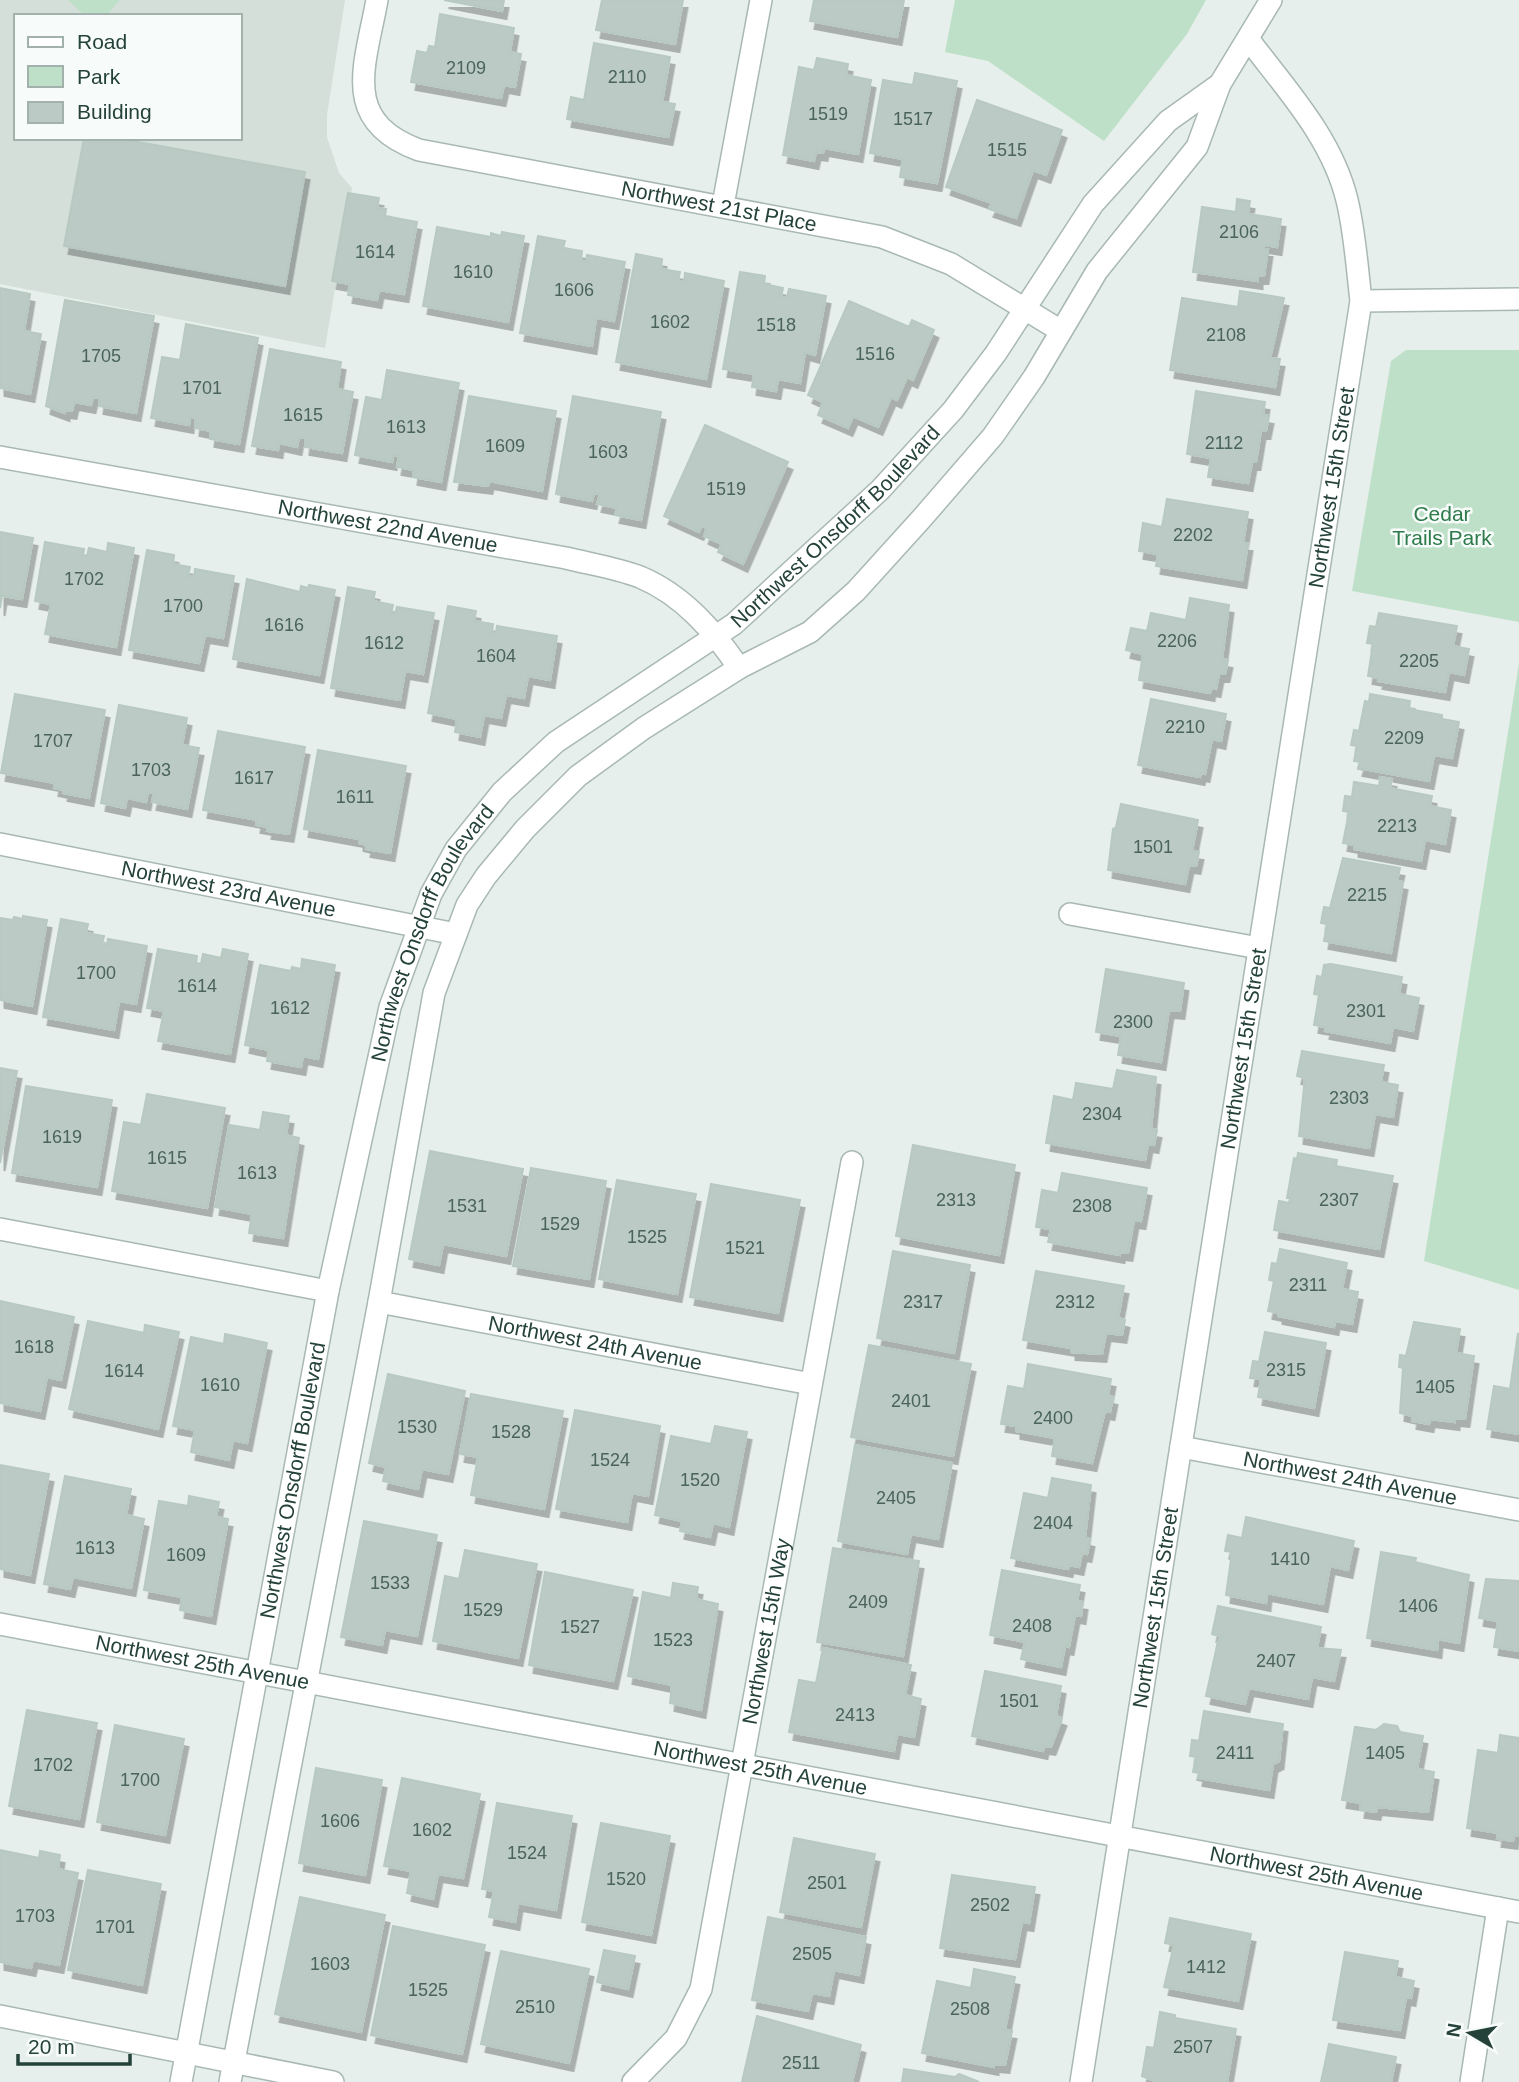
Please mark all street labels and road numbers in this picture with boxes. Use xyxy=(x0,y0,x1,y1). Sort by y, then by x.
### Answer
street label: Northwest 21st Place xyxy=(619,176,819,236)
street label: Northwest 15th Street xyxy=(1304,385,1358,590)
street label: Northwest Onsdorff Boulevard xyxy=(726,421,944,632)
street label: Northwest 22nd Avenue xyxy=(276,495,500,557)
street label: Northwest Onsdorff Boulevard xyxy=(366,800,498,1064)
street label: Northwest 23rd Avenue xyxy=(119,856,338,921)
street label: Northwest 15th Street xyxy=(1216,946,1270,1151)
street label: Northwest 24th Avenue xyxy=(487,1311,704,1374)
street label: Northwest Onsdorff Boulevard xyxy=(255,1340,329,1621)
street label: Northwest 24th Avenue xyxy=(1241,1447,1459,1509)
street label: Northwest 15th Street xyxy=(1128,1505,1182,1710)
street label: Northwest 15th Way xyxy=(738,1536,794,1726)
street label: Northwest 25th Avenue xyxy=(94,1630,311,1693)
street label: Northwest 25th Avenue xyxy=(652,1736,869,1799)
street label: Northwest 25th Avenue xyxy=(1208,1842,1425,1905)

